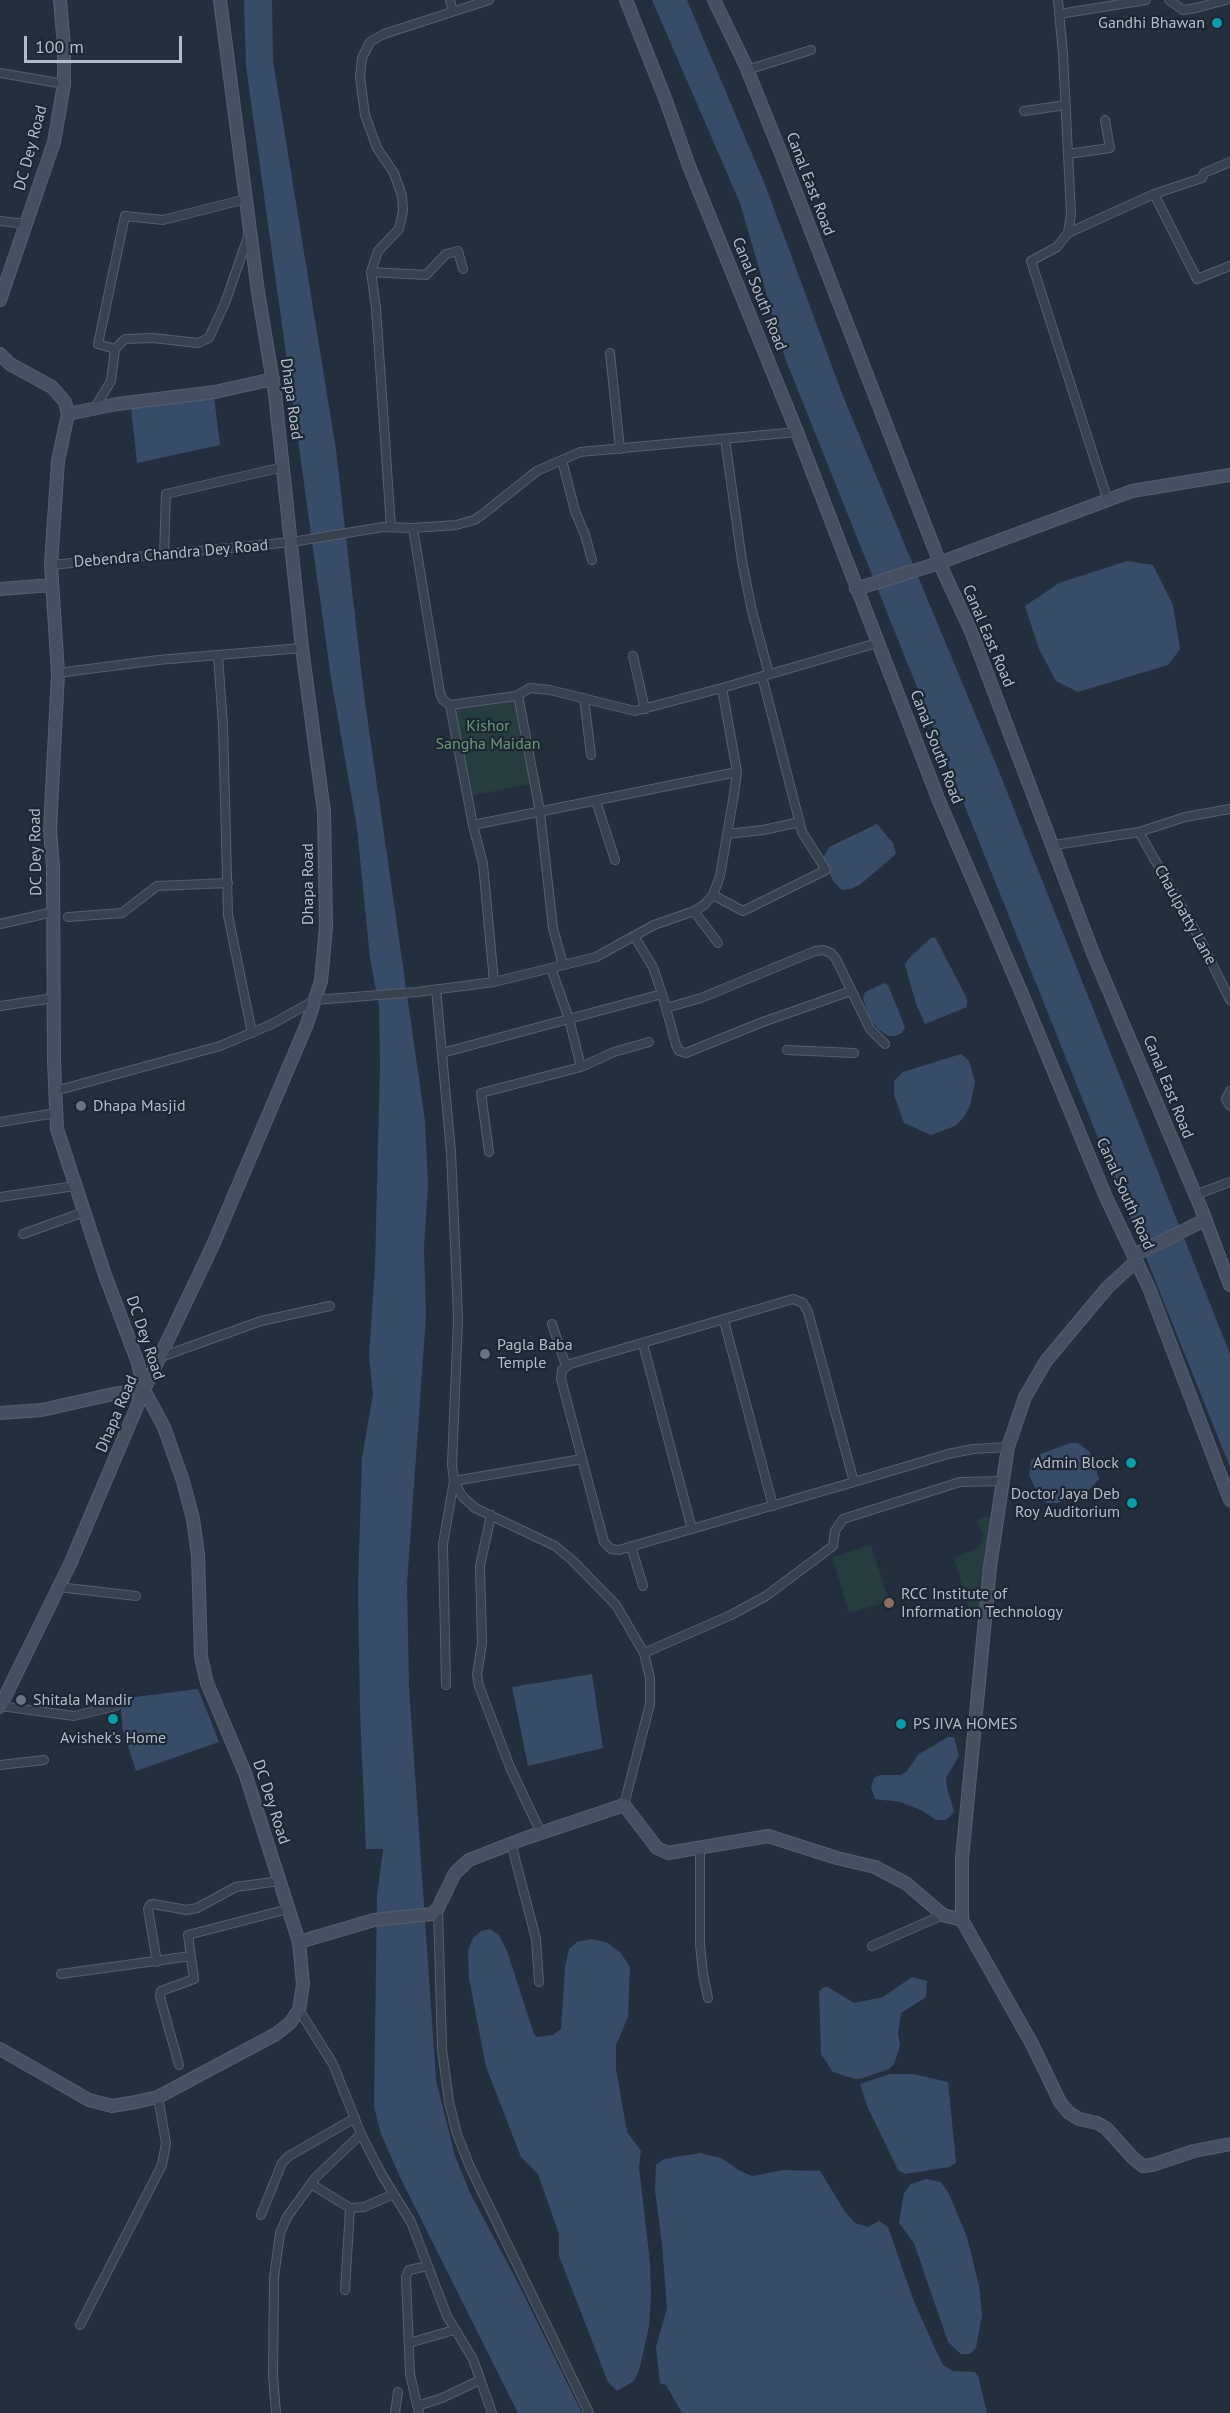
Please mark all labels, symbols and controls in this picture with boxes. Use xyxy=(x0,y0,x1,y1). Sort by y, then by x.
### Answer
place label: Gandhi Bhawan xyxy=(1098,13,1205,33)
marker: Gandhi Bhawan xyxy=(1210,16,1224,30)
scale bar xyxy=(27,24,184,62)
text: 100 m xyxy=(35,35,84,58)
street label: DC Dey Road xyxy=(10,103,52,193)
street label: Canal East Road xyxy=(781,130,839,238)
street label: Canal South Road xyxy=(728,235,790,353)
street label: Dhapa Road xyxy=(276,357,306,441)
street label: Debendra Chandra Dey Road xyxy=(73,536,269,572)
street label: Canal East Road xyxy=(958,582,1018,690)
street label: Canal South Road xyxy=(905,687,967,807)
park label: Kishor Sangha Maidan xyxy=(436,716,540,754)
street label: DC Dey Road xyxy=(26,808,46,896)
street label: Dhapa Road xyxy=(298,843,318,925)
street label: Chaulpatty Lane xyxy=(1150,862,1220,968)
street label: Canal East Road xyxy=(1139,1033,1197,1141)
place label: Dhapa Masjid xyxy=(93,1096,186,1116)
marker: Dhapa Masjid xyxy=(74,1099,88,1113)
street label: Canal South Road xyxy=(1092,1135,1158,1253)
street label: DC Dey Road xyxy=(122,1293,168,1383)
place label: Pagla Baba Temple xyxy=(497,1335,573,1373)
marker: Pagla Baba Temple xyxy=(478,1347,492,1361)
street label: Dhapa Road xyxy=(92,1373,142,1455)
place label: Admin Block xyxy=(1033,1453,1119,1473)
marker: Admin Block xyxy=(1124,1456,1138,1470)
place label: Doctor Jaya Deb Roy Auditorium xyxy=(1011,1484,1120,1522)
marker: Doctor Jaya Deb Roy Auditorium xyxy=(1125,1496,1139,1510)
place label: RCC Institute of Information Technology xyxy=(901,1584,1063,1622)
marker: RCC Institute of Information Technology xyxy=(882,1596,896,1610)
place label: Shitala Mandir xyxy=(33,1690,132,1710)
marker: Shitala Mandir xyxy=(14,1693,28,1707)
marker: Avishek's Home xyxy=(106,1712,120,1726)
place label: PS JIVA HOMES xyxy=(913,1714,1017,1734)
marker: PS JIVA HOMES xyxy=(894,1717,908,1731)
place label: Avishek's Home xyxy=(60,1728,166,1748)
street label: DC Dey Road xyxy=(248,1757,294,1847)

